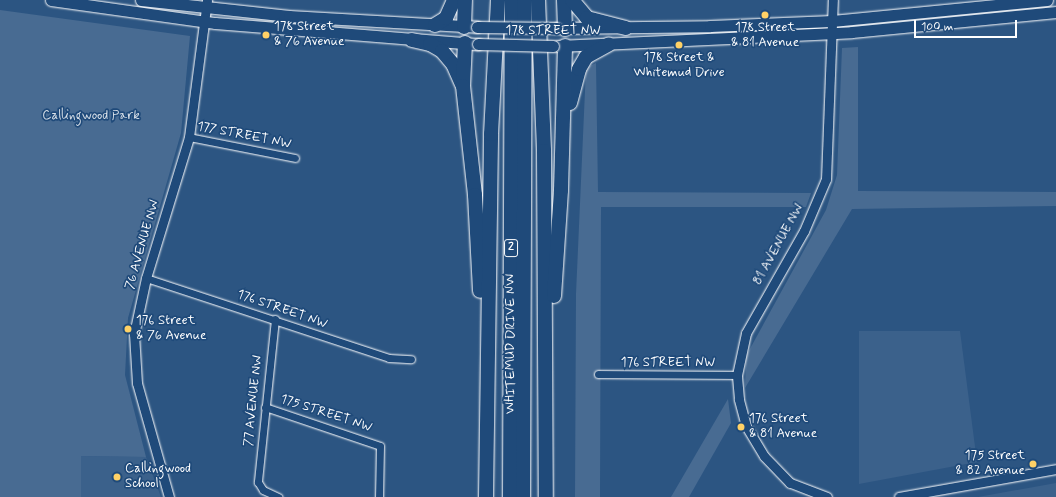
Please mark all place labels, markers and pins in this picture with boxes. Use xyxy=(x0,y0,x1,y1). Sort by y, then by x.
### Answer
marker: 178 Street & 81 Avenue xyxy=(760,10,770,20)
place label: 178 Street & 76 Avenue xyxy=(274,20,344,51)
place label: 178 Street & 81 Avenue xyxy=(731,21,799,52)
marker: 178 Street & 76 Avenue xyxy=(261,30,271,40)
marker: 178 Street & Whitemud Drive xyxy=(674,40,684,50)
place label: 178 Street & Whitemud Drive xyxy=(634,51,724,82)
place label: 176 Street & 76 Avenue xyxy=(136,314,206,345)
marker: 176 Street & 76 Avenue xyxy=(123,324,133,334)
place label: 176 Street & 81 Avenue xyxy=(749,412,817,443)
marker: 176 Street & 81 Avenue xyxy=(736,422,746,432)
place label: 175 Street & 82 Avenue xyxy=(956,449,1025,480)
marker: 175 Street & 82 Avenue xyxy=(1028,459,1038,469)
place label: Callingwood School xyxy=(125,462,191,493)
marker: Callingwood School xyxy=(112,472,122,482)

